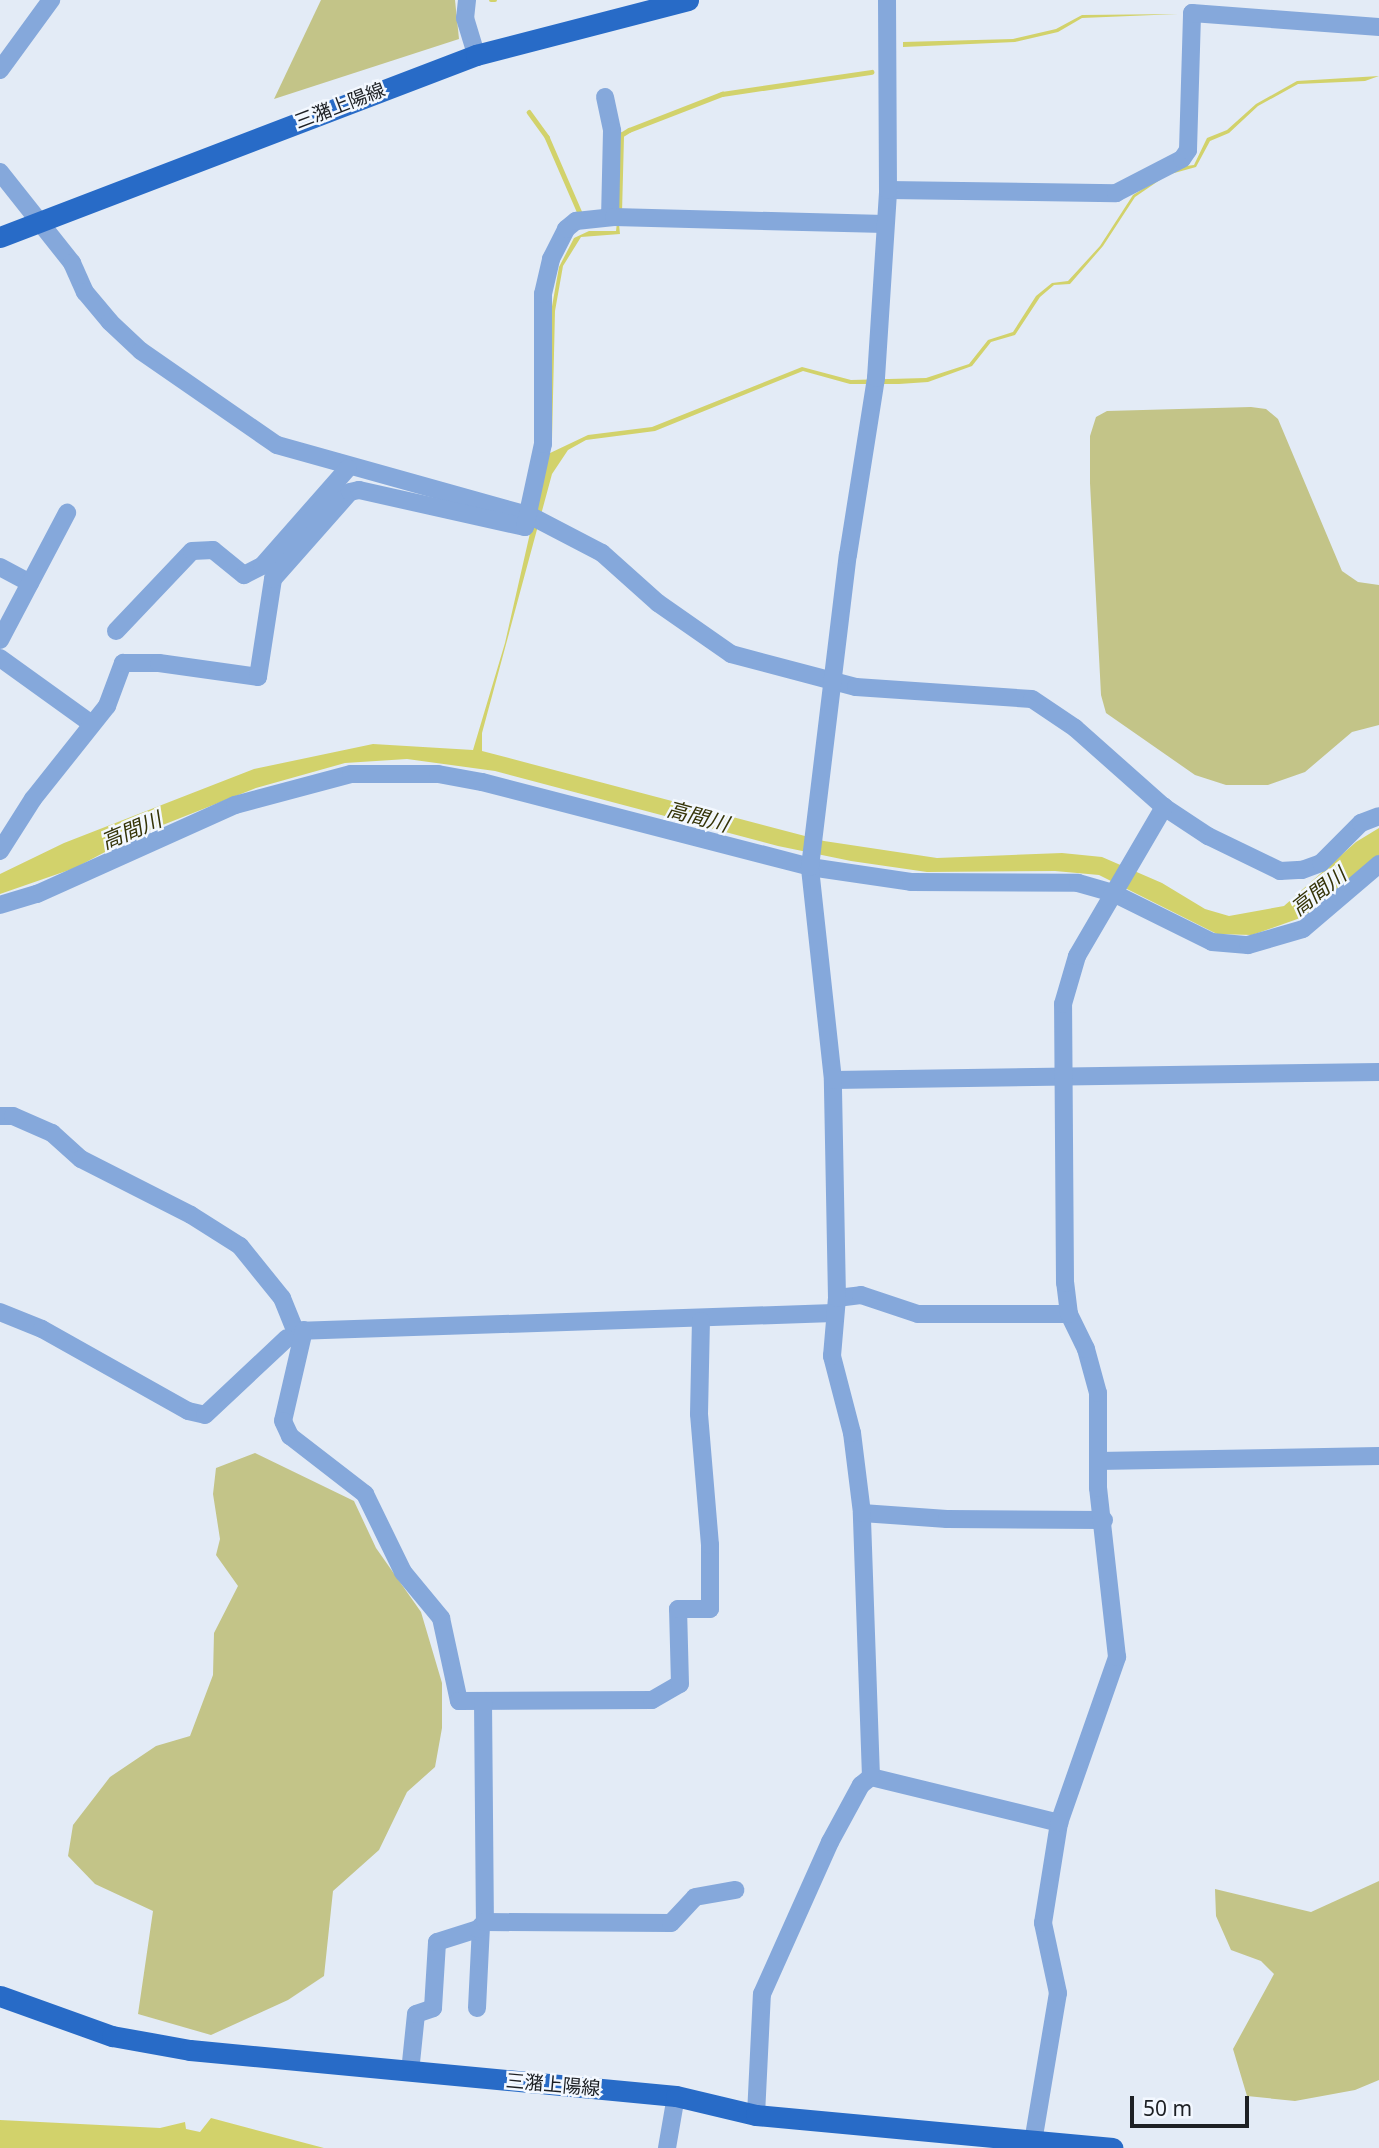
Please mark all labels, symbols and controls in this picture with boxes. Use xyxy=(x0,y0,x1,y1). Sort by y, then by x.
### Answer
street label: 三潴上陽線 xyxy=(292,78,388,134)
water label: 高間川 xyxy=(664,796,732,836)
water label: 高間川 xyxy=(97,806,165,854)
water label: 高間川 xyxy=(1285,862,1351,920)
street label: 三潴上陽線 xyxy=(505,2070,601,2100)
scale bar xyxy=(1134,2082,1253,2126)
text: 50 m xyxy=(1143,2094,1192,2122)

